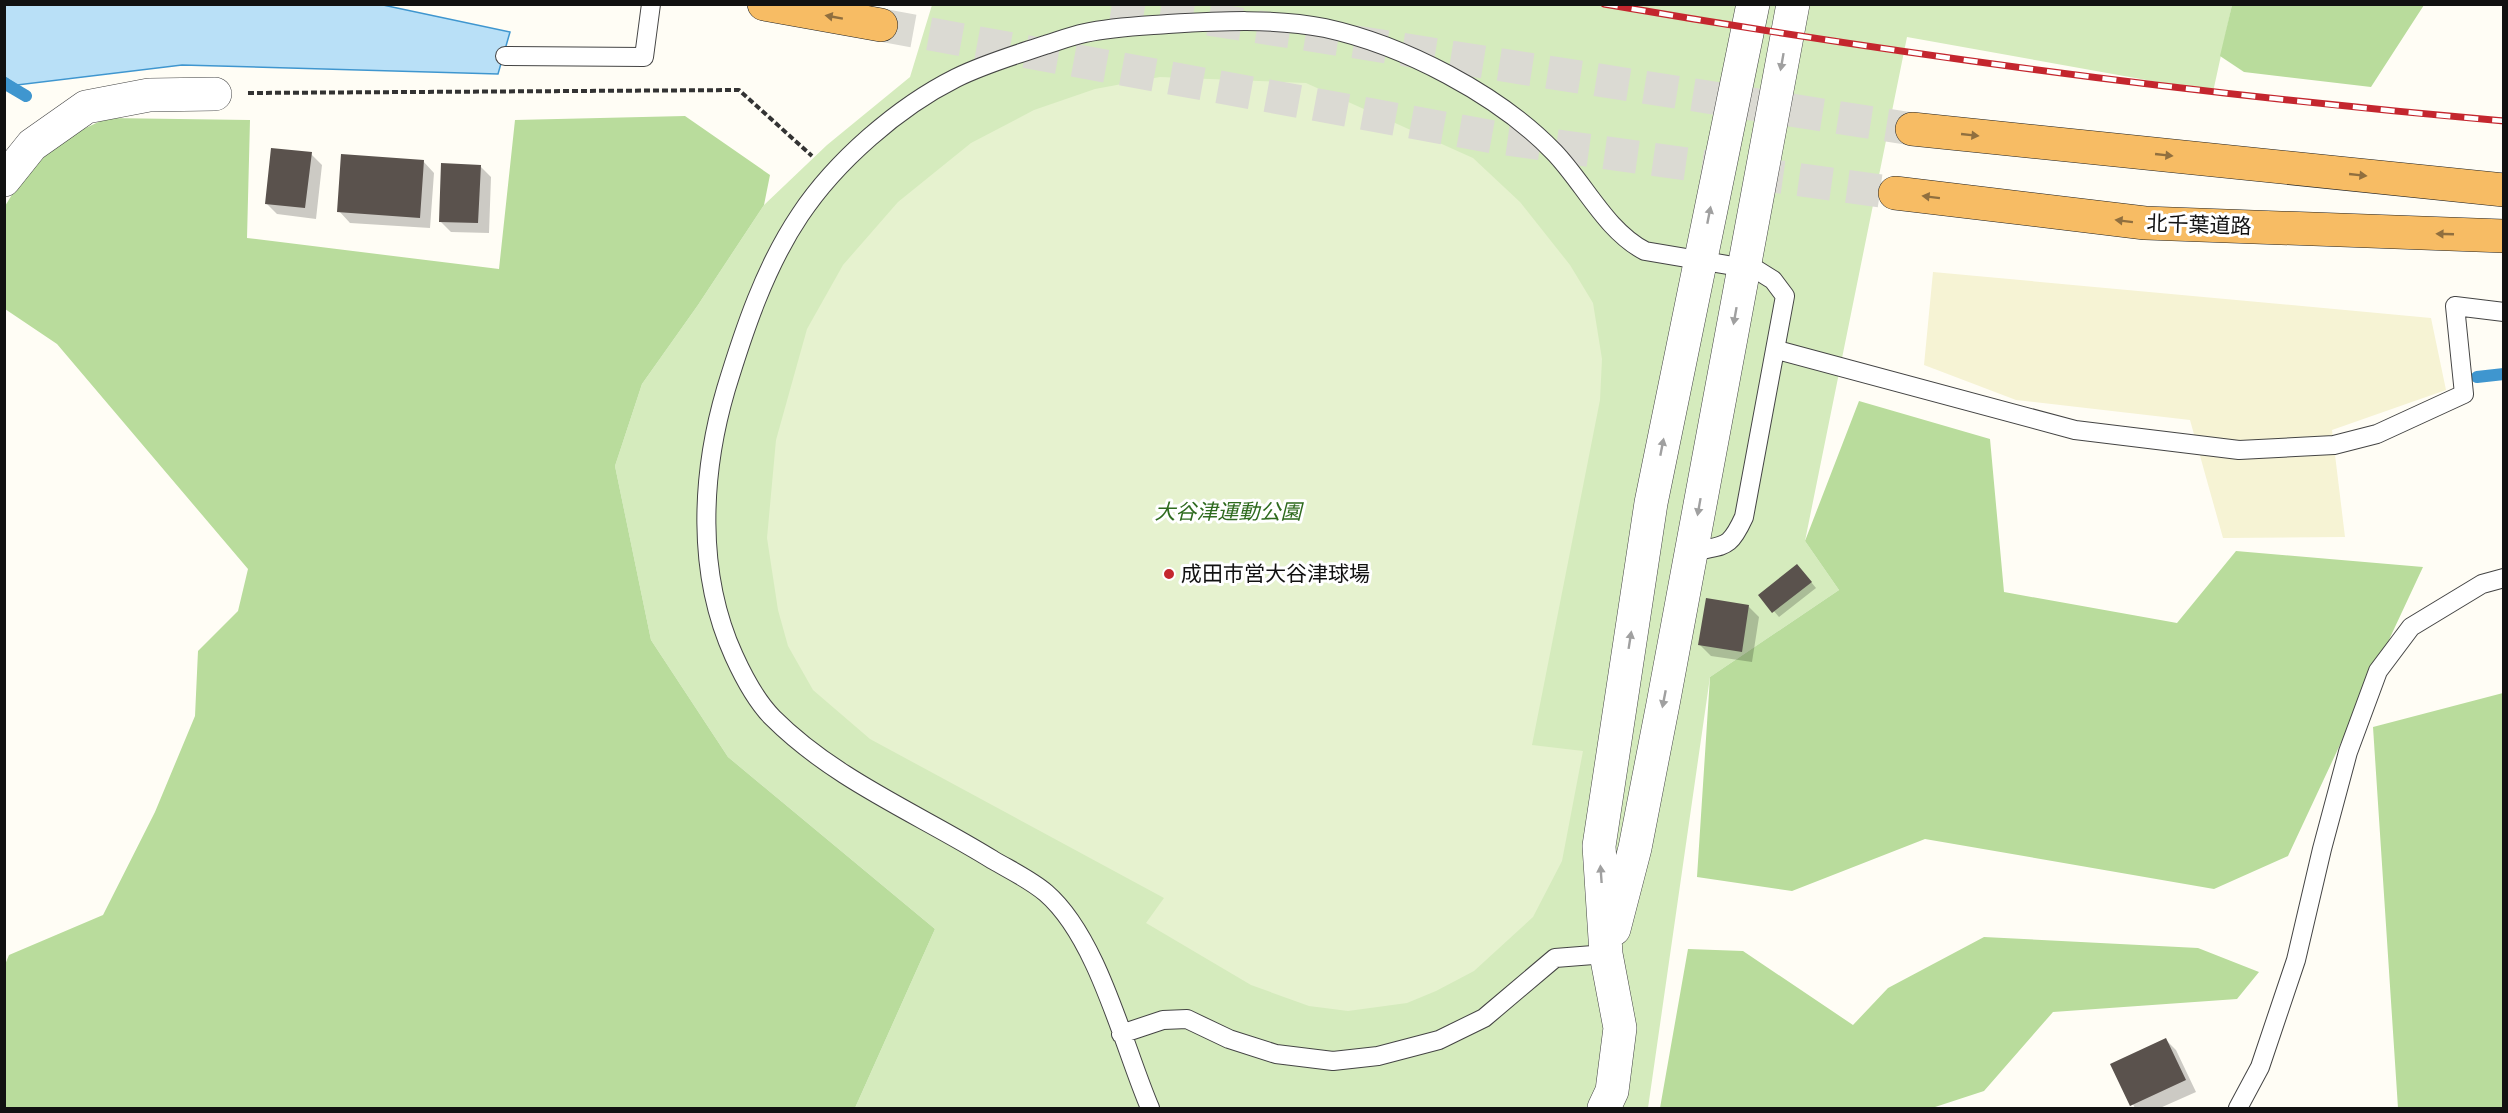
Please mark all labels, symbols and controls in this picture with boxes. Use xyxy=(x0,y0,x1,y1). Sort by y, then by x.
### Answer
one-way arrow xyxy=(824,12,843,21)
one-way arrow xyxy=(1777,53,1786,72)
one-way arrow xyxy=(1961,130,1980,139)
one-way arrow xyxy=(2155,150,2174,160)
one-way arrow xyxy=(2349,170,2368,180)
one-way arrow xyxy=(1921,192,1940,202)
one-way arrow xyxy=(1705,205,1714,224)
street label: 北千葉道路 xyxy=(2146,206,2252,240)
one-way arrow xyxy=(2115,216,2134,225)
one-way arrow xyxy=(2436,230,2455,239)
one-way arrow xyxy=(1730,306,1739,325)
one-way arrow xyxy=(1658,438,1668,457)
park label: 大谷津運動公園 xyxy=(1155,495,1304,525)
one-way arrow xyxy=(1695,498,1704,517)
place label: 成田市営大谷津球場 xyxy=(1181,557,1370,587)
marker: 成田市営大谷津球場 xyxy=(1162,567,1176,581)
one-way arrow xyxy=(1626,630,1635,649)
one-way arrow xyxy=(1659,690,1668,709)
one-way arrow xyxy=(1596,865,1606,884)

